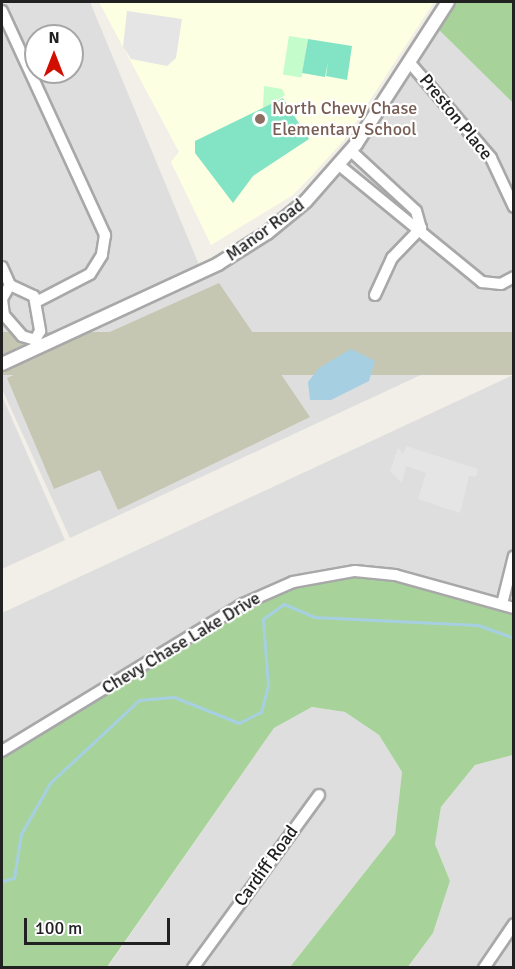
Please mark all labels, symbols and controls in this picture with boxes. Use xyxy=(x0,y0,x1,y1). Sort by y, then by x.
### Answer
north arrow xyxy=(24,24,84,84)
text: N xyxy=(48,28,60,48)
street label: Preston Place xyxy=(415,70,497,164)
place label: North Chevy Chase Elementary School xyxy=(272,98,417,140)
marker: North Chevy Chase Elementary School xyxy=(253,112,267,126)
street label: Manor Road xyxy=(221,194,309,266)
street label: Chevy Chase Lake Drive xyxy=(98,587,264,699)
street label: Cardiff Road xyxy=(229,821,303,911)
scale bar xyxy=(27,906,172,944)
text: 100 m xyxy=(35,917,82,939)

